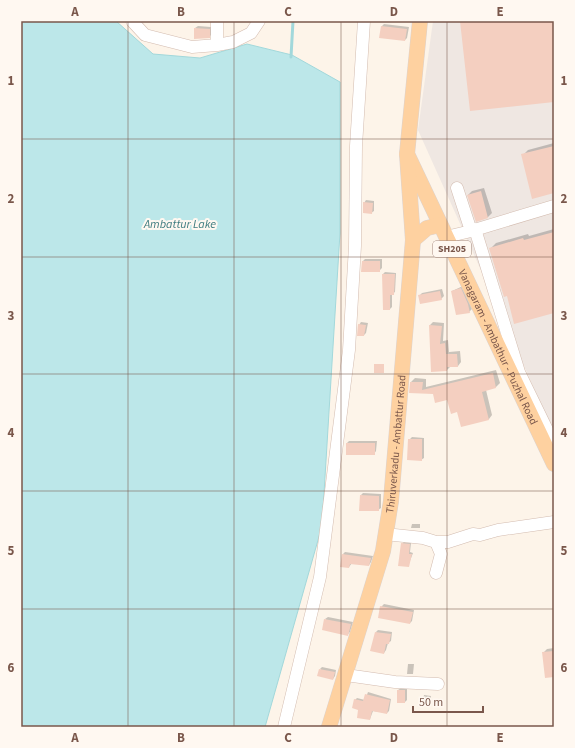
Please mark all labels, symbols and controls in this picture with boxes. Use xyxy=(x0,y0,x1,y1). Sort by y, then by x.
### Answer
text: A xyxy=(70,3,79,21)
text: B xyxy=(177,3,185,21)
text: C xyxy=(284,3,292,21)
text: D xyxy=(390,3,398,21)
text: E xyxy=(496,3,504,21)
text: 1 xyxy=(8,72,15,90)
text: 1 xyxy=(561,72,568,90)
text: 2 xyxy=(8,190,15,208)
text: 2 xyxy=(561,190,568,208)
water label: Ambattur Lake xyxy=(143,216,216,233)
road number: SH205 xyxy=(433,241,471,257)
street label: Vanagaram - Ambathur - Puzhal Road xyxy=(455,267,542,427)
text: 3 xyxy=(8,307,15,325)
text: 3 xyxy=(561,307,568,325)
street label: Thiruverkadu - Ambattur Road xyxy=(382,374,409,514)
text: 4 xyxy=(8,424,15,442)
text: 4 xyxy=(561,424,568,442)
text: 5 xyxy=(8,542,15,560)
text: 5 xyxy=(561,542,568,560)
text: 6 xyxy=(8,659,15,677)
text: 6 xyxy=(561,659,568,677)
scale bar xyxy=(413,688,483,714)
text: 50 m xyxy=(419,694,443,711)
text: A xyxy=(70,729,79,747)
text: B xyxy=(177,729,185,747)
text: C xyxy=(284,729,292,747)
text: D xyxy=(390,729,398,747)
text: E xyxy=(496,729,504,747)

